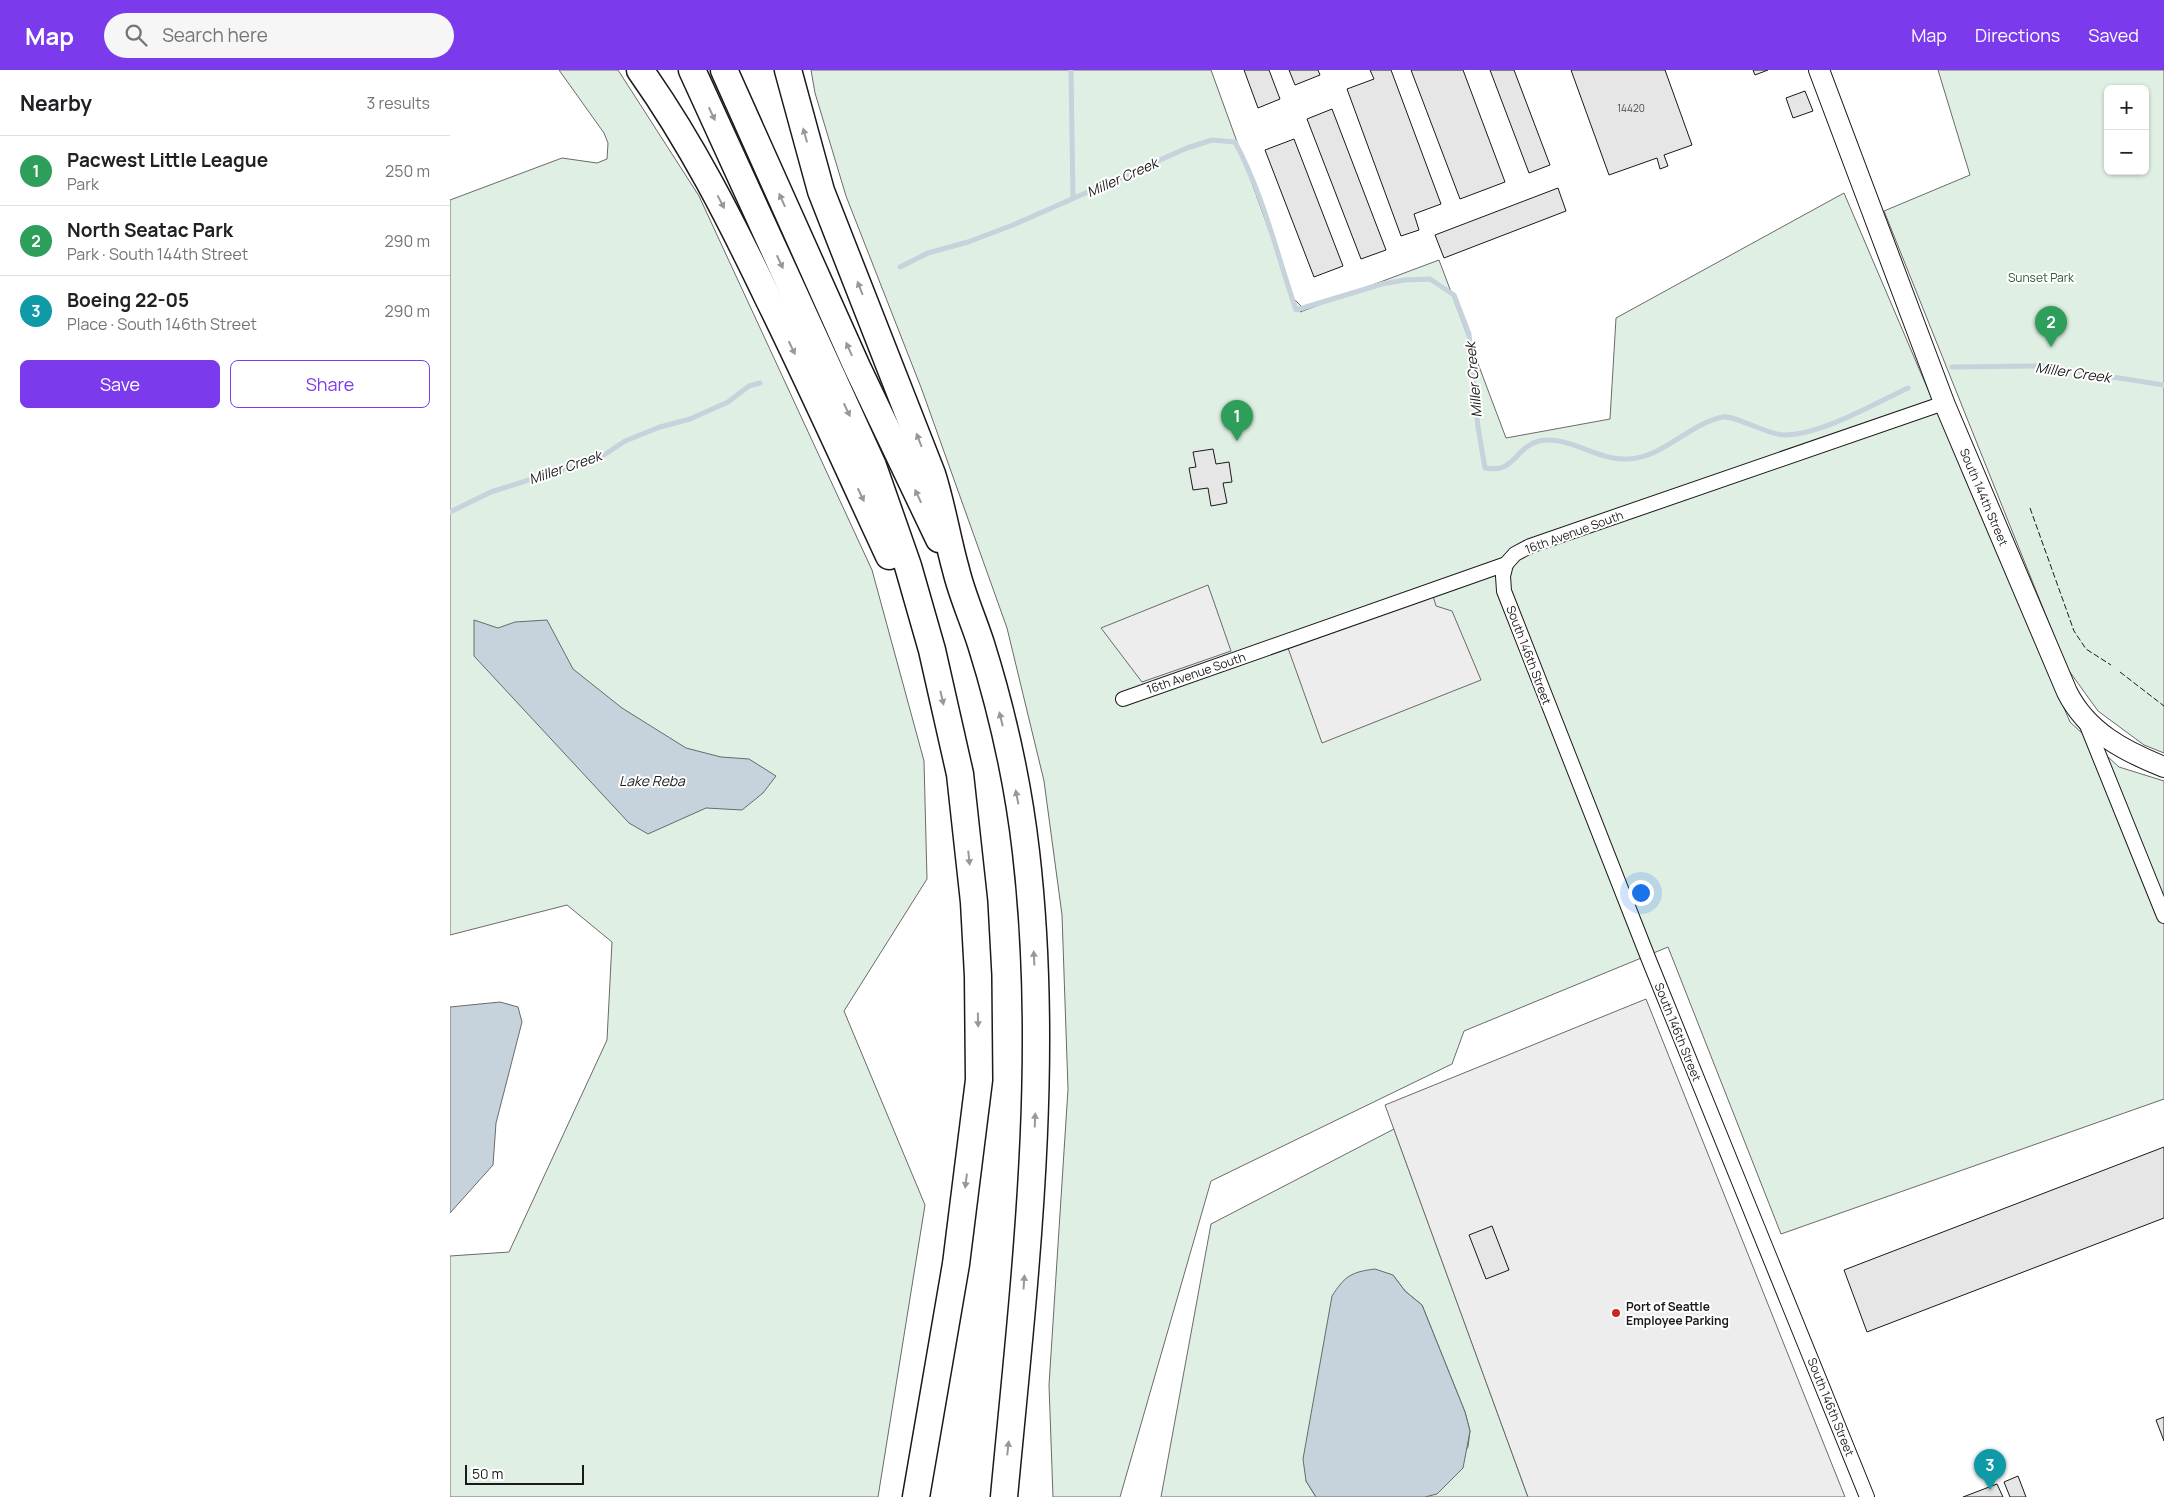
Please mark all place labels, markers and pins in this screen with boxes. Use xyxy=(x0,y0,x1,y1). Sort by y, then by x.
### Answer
pin: 2 xyxy=(2035,306,2067,347)
pin: 1 xyxy=(1221,400,1253,441)
place label: Port of Seattle Employee Parking xyxy=(1626,1298,1729,1329)
marker: Port of Seattle Employee Parking xyxy=(1610,1307,1622,1319)
pin: 3 xyxy=(1974,1449,2006,1490)

